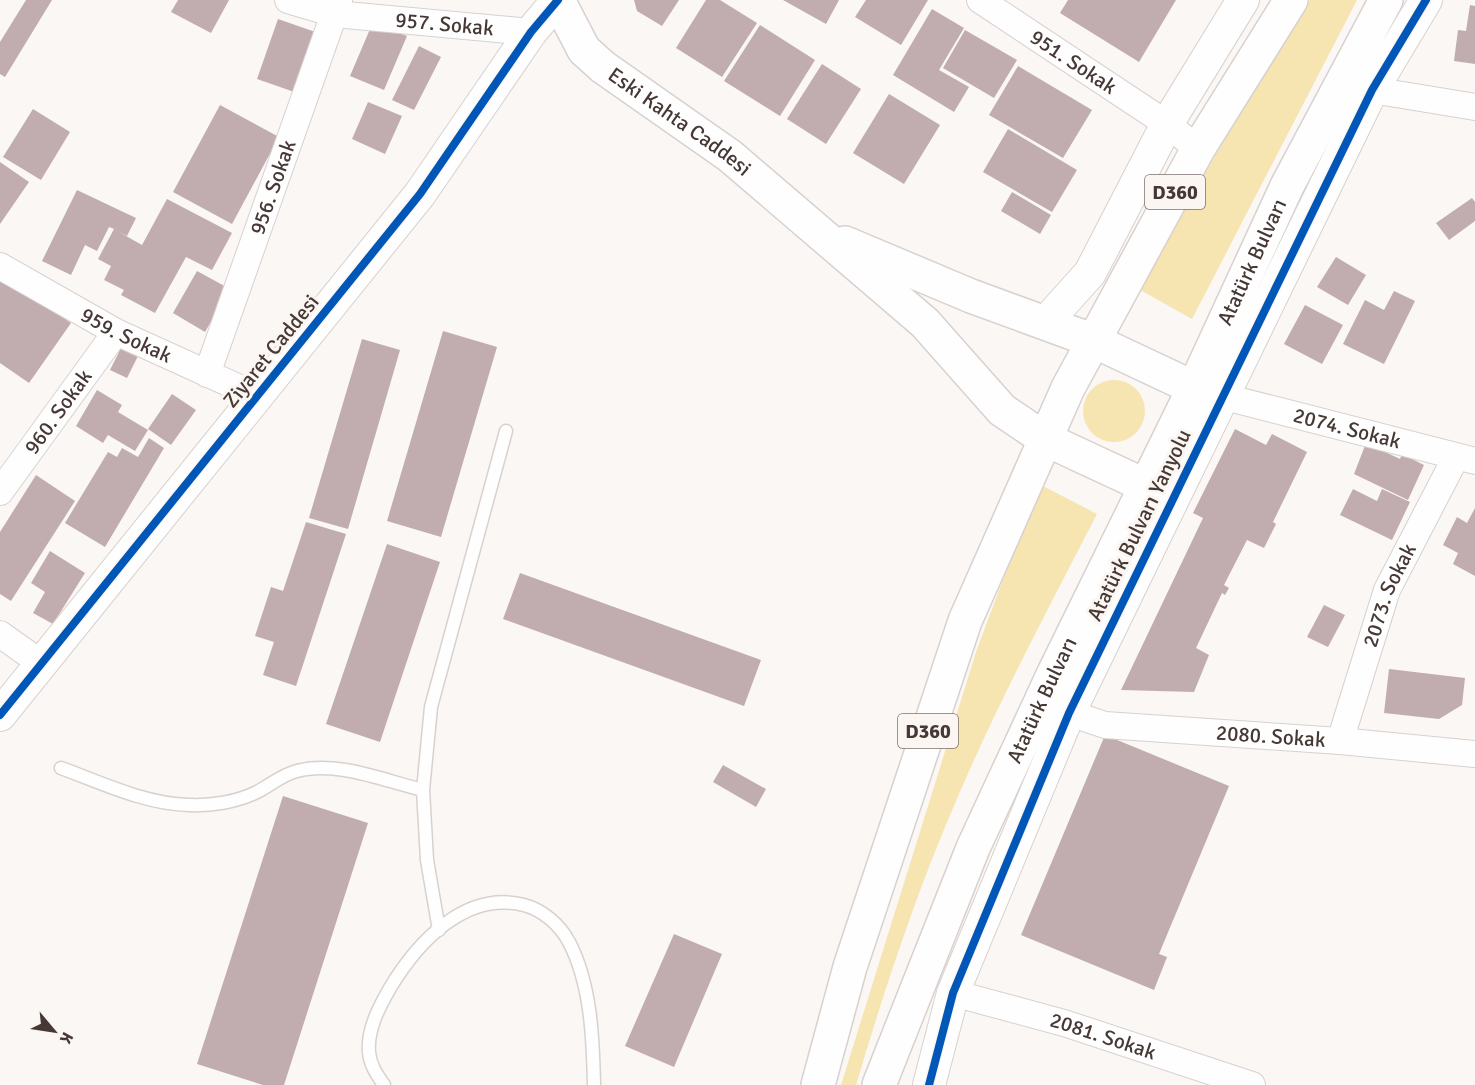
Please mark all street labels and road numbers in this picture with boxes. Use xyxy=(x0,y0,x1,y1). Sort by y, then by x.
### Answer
street label: 957. Sokak xyxy=(394,7,495,42)
street label: 951. Sokak xyxy=(1025,24,1122,100)
street label: Eski Kahta Caddesi xyxy=(603,62,757,182)
street label: 956. Sokak xyxy=(244,136,302,238)
road number: D360 xyxy=(1145,175,1205,209)
street label: Atatürk Bulvarı xyxy=(1212,195,1292,329)
street label: Ziyaret Caddesi xyxy=(217,289,325,413)
street label: 959. Sokak xyxy=(76,302,176,369)
street label: 960. Sokak xyxy=(19,364,98,459)
street label: 2074. Sokak xyxy=(1290,402,1404,455)
street label: Atatürk Bulvarı Yanyolu xyxy=(1081,425,1197,625)
street label: 2073. Sokak xyxy=(1357,539,1422,650)
street label: Atatürk Bulvarı xyxy=(1001,633,1083,767)
road number: D360 xyxy=(898,714,958,748)
street label: 2080. Sokak xyxy=(1215,720,1327,753)
street label: 2081. Sokak xyxy=(1047,1007,1160,1066)

